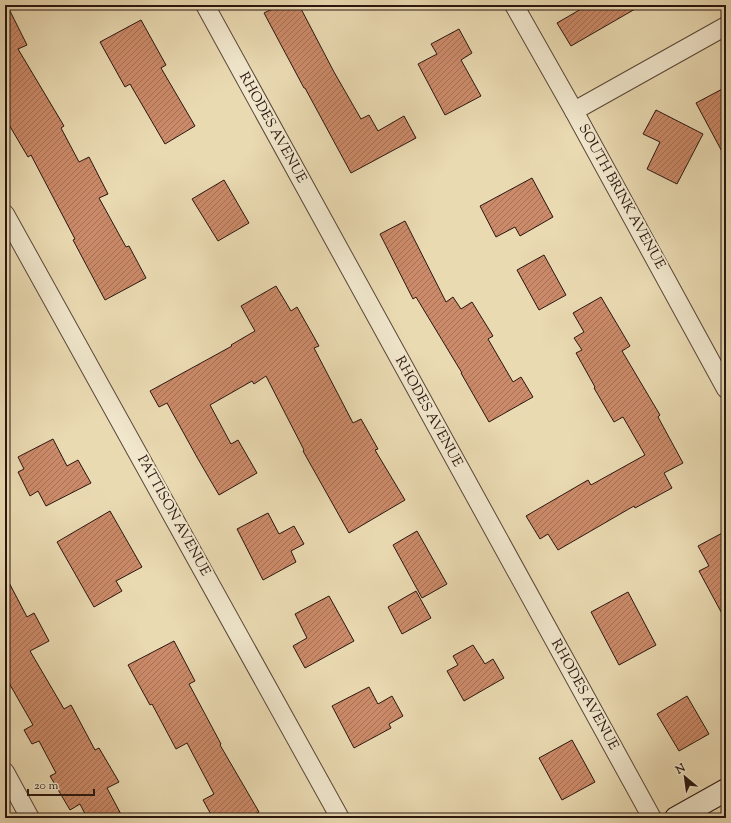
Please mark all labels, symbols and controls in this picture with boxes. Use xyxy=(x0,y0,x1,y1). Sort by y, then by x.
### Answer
street label: RHODES AVENUE xyxy=(233,69,311,188)
street label: SOUTH BRINK AVENUE xyxy=(573,121,670,274)
street label: RHODES AVENUE xyxy=(389,353,467,472)
street label: PATTISON AVENUE xyxy=(131,452,215,581)
street label: RHODES AVENUE xyxy=(545,636,623,755)
north arrow xyxy=(665,757,705,797)
text: N xyxy=(672,760,689,779)
scale bar xyxy=(28,771,94,797)
text: 20 m xyxy=(34,777,59,795)

